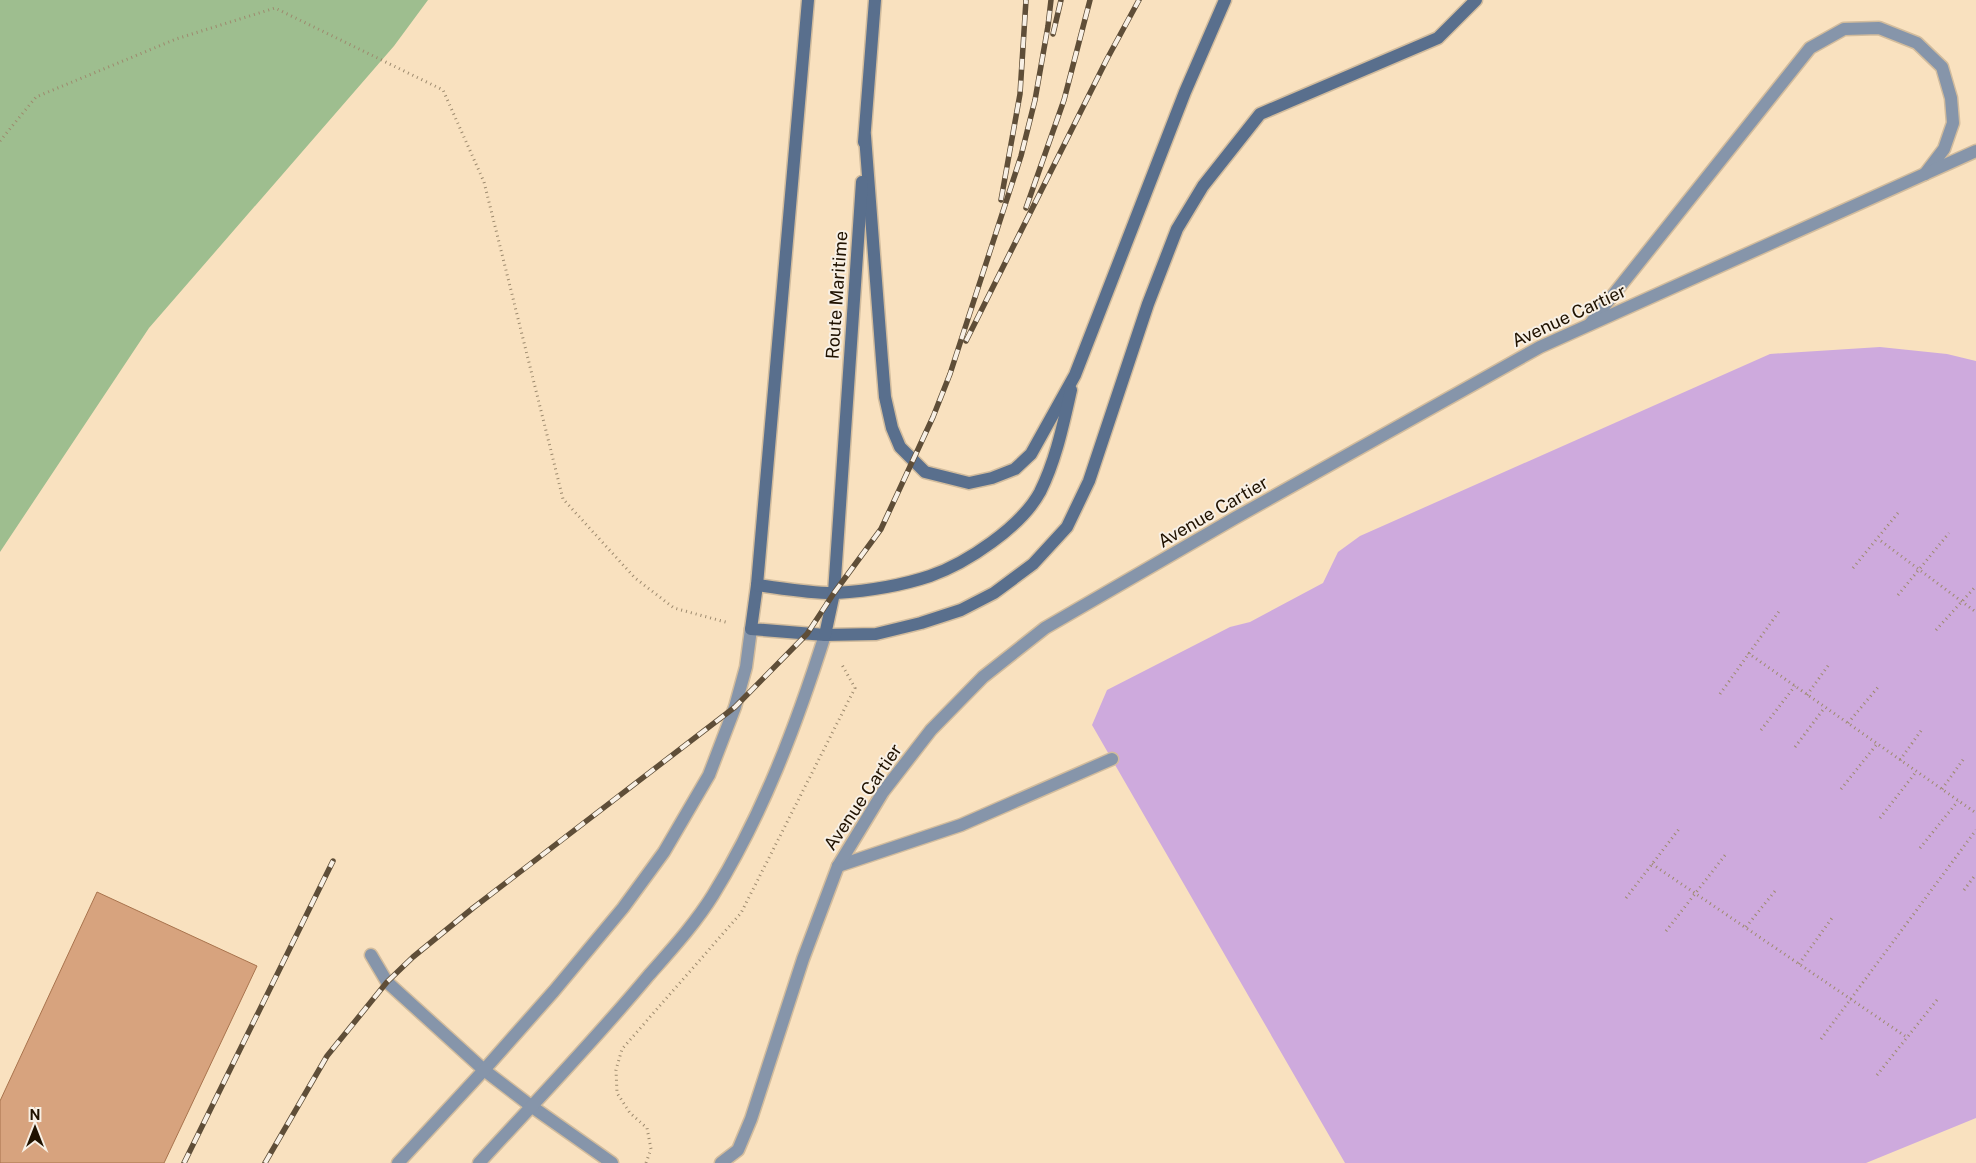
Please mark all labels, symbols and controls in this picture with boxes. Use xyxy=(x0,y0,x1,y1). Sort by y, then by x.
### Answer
street label: Route Maritime xyxy=(822,230,851,360)
street label: Avenue Cartier xyxy=(1508,280,1629,351)
street label: Avenue Cartier xyxy=(1154,472,1272,552)
street label: Avenue Cartier xyxy=(819,740,906,854)
north arrow xyxy=(10,1103,60,1153)
text: N xyxy=(30,1107,40,1123)

